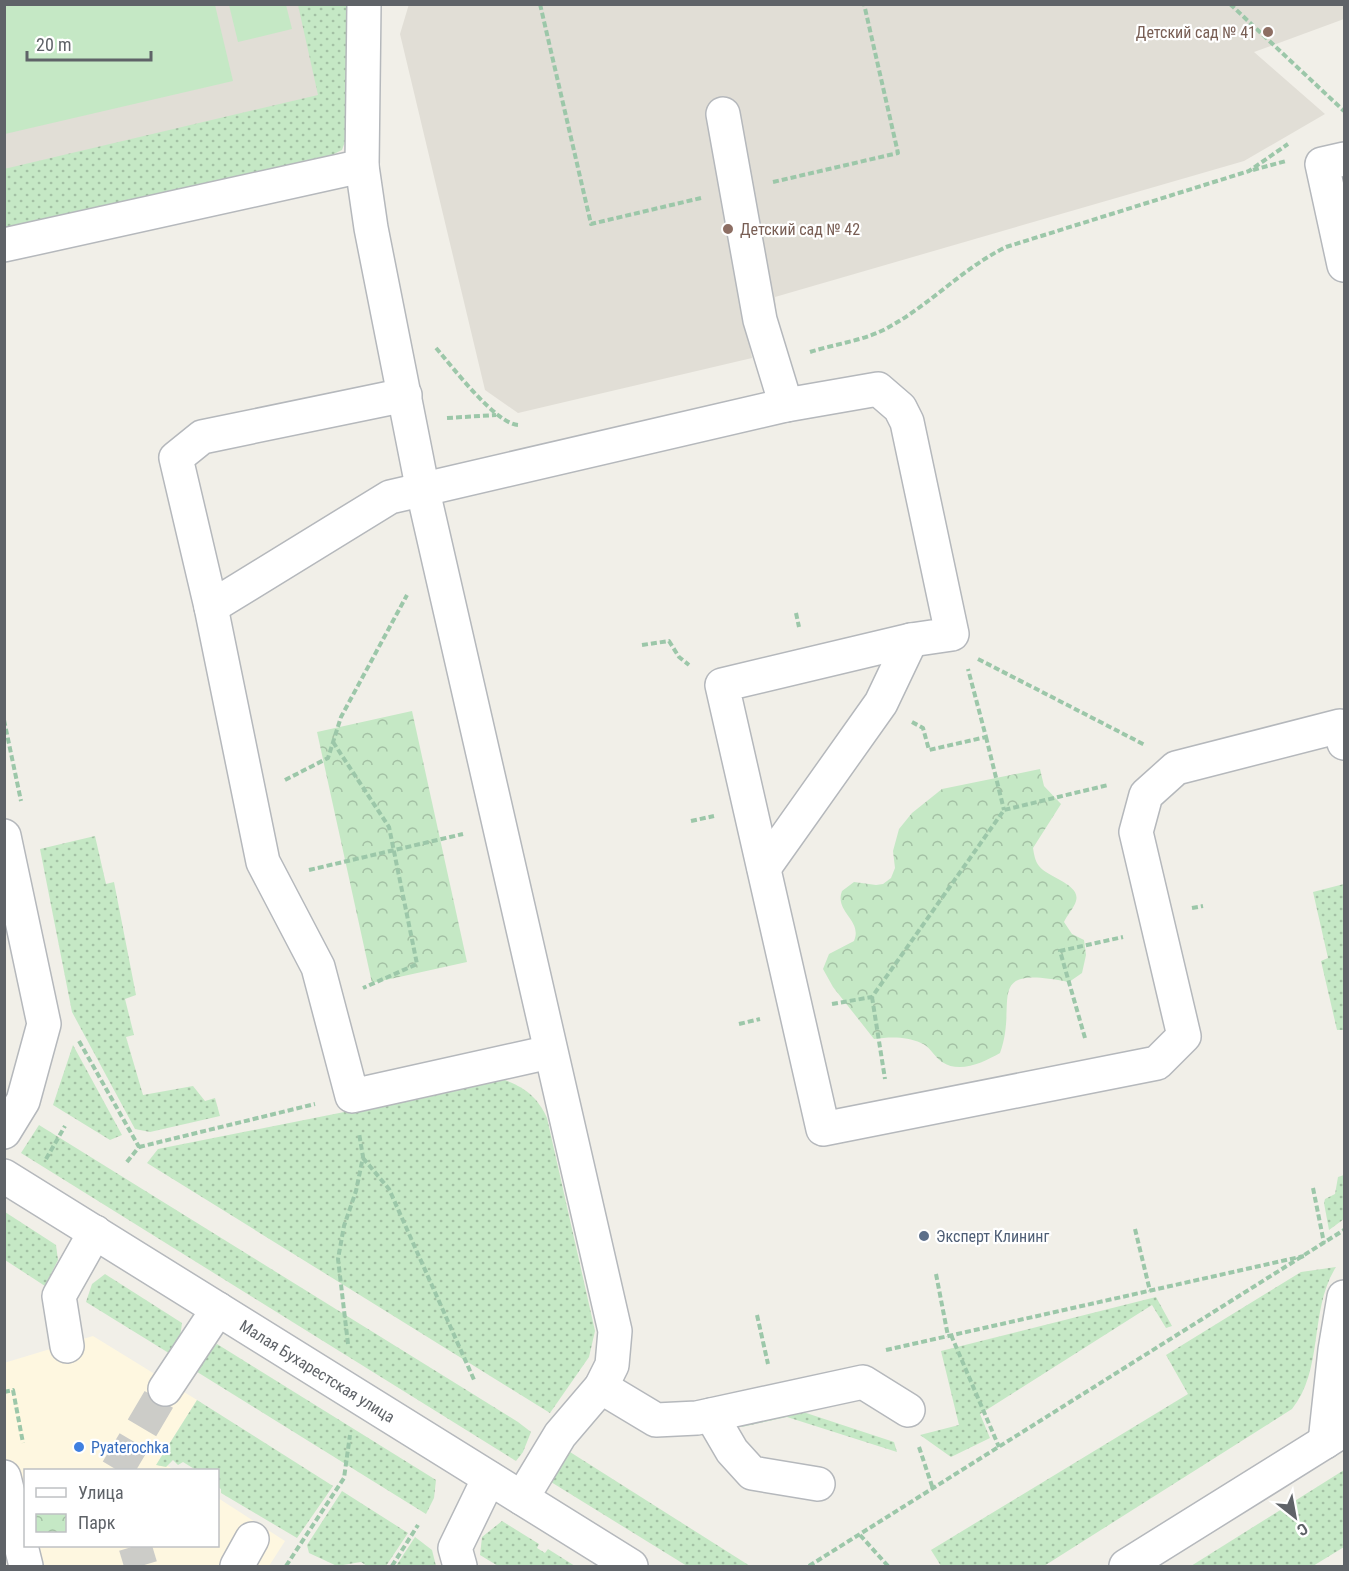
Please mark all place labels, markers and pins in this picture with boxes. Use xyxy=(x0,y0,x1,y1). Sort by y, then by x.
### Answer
place label: Детский сад № 41 xyxy=(1136,23,1256,42)
marker: Детский сад № 41 xyxy=(1261,25,1275,39)
place label: Детский сад № 42 xyxy=(740,220,860,239)
marker: Детский сад № 42 xyxy=(721,222,735,236)
place label: Эксперт Клининг xyxy=(936,1227,1050,1246)
marker: Эксперт Клининг xyxy=(917,1229,931,1243)
place label: Pyaterochka xyxy=(91,1438,169,1457)
marker: Pyaterochka xyxy=(72,1440,86,1454)

